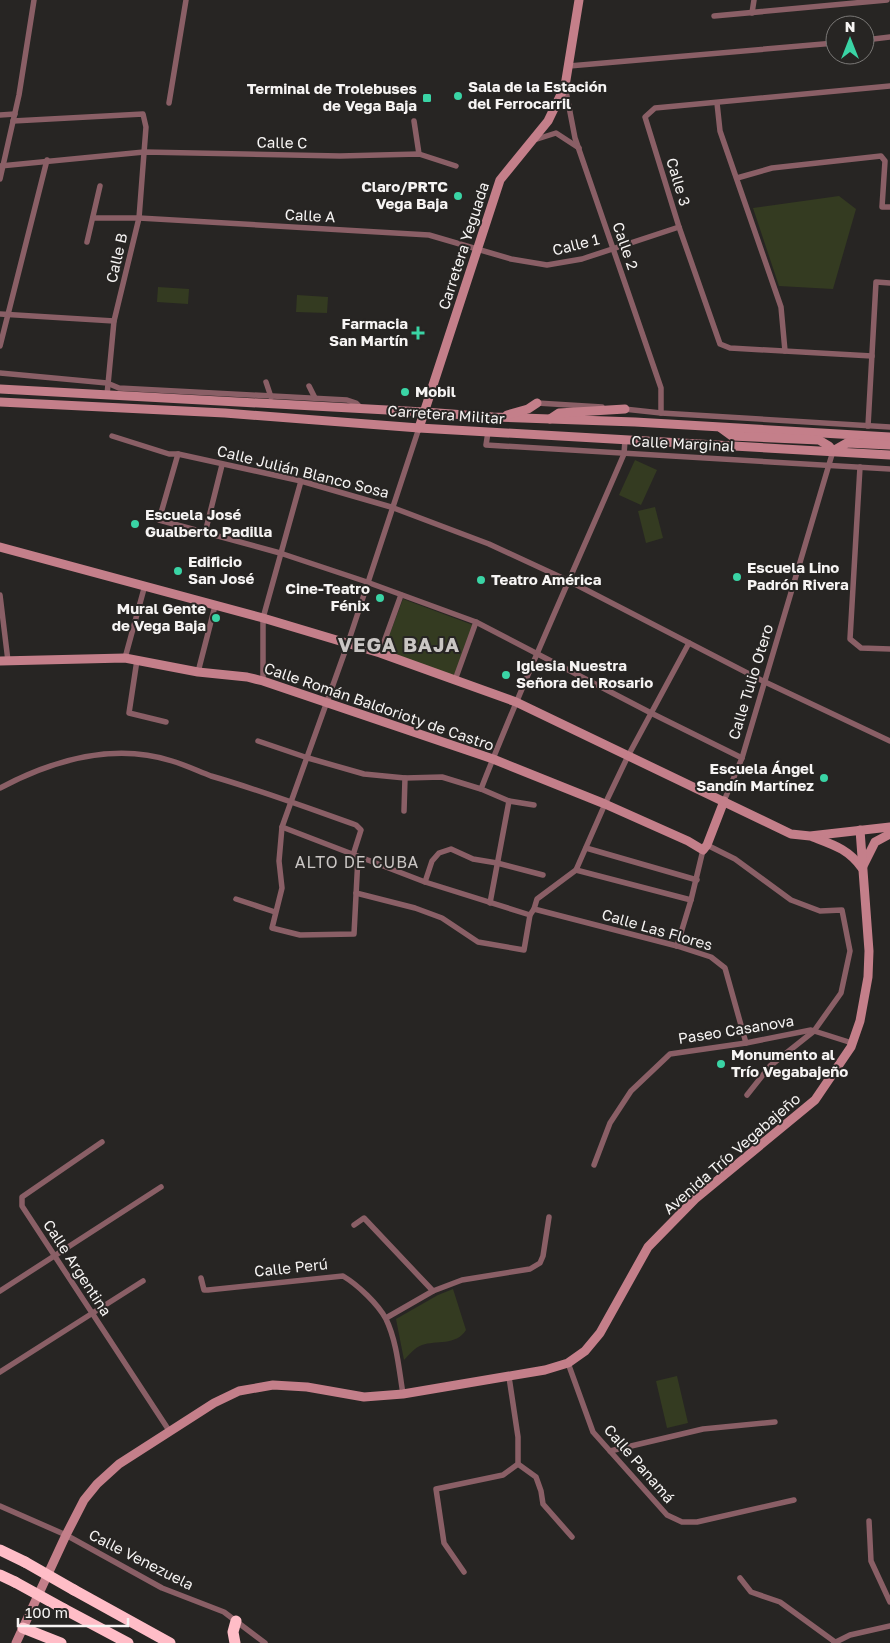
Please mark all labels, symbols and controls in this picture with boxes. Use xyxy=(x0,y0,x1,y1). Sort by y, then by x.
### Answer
north arrow xyxy=(825,15,875,65)
text: N xyxy=(845,18,855,35)
place label: Sala de la Estación del Ferrocarril xyxy=(468,77,607,112)
place label: Terminal de Trolebuses de Vega Baja xyxy=(247,79,417,114)
marker: Sala de la Estación del Ferrocarril xyxy=(452,90,464,102)
marker: Terminal de Trolebuses de Vega Baja xyxy=(421,92,433,104)
street label: Calle C xyxy=(256,133,308,151)
street label: Calle 3 xyxy=(663,155,695,208)
place label: Claro/PRTC Vega Baja xyxy=(361,177,448,212)
street label: Carretera Yeguada xyxy=(434,180,492,312)
marker: Claro/PRTC Vega Baja xyxy=(452,190,464,202)
street label: Calle A xyxy=(284,205,336,225)
street label: Calle 2 xyxy=(609,219,642,272)
street label: Calle 1 xyxy=(550,230,601,259)
street label: Calle B xyxy=(102,231,130,284)
place label: Farmacia San Martín xyxy=(329,314,408,349)
marker: Farmacia San Martín xyxy=(412,327,424,339)
place label: Mobil xyxy=(415,382,456,400)
marker: Mobil xyxy=(399,386,411,398)
street label: Carretera Militar xyxy=(387,401,506,427)
street label: Calle Marginal xyxy=(631,431,735,455)
street label: Calle Julián Blanco Sosa xyxy=(215,441,391,501)
place label: Escuela José Gualberto Padilla xyxy=(145,505,273,540)
marker: Escuela José Gualberto Padilla xyxy=(129,518,141,530)
place label: Edificio San José xyxy=(188,552,255,587)
place label: Escuela Lino Padrón Rivera xyxy=(747,558,849,593)
marker: Edificio San José xyxy=(172,565,184,577)
place label: Teatro América xyxy=(491,570,602,588)
marker: Escuela Lino Padrón Rivera xyxy=(731,571,743,583)
marker: Teatro América xyxy=(475,574,487,586)
place label: Cine-Teatro Fénix xyxy=(285,579,370,614)
marker: Cine-Teatro Fénix xyxy=(374,592,386,604)
place label: Mural Gente de Vega Baja xyxy=(112,599,206,634)
marker: Mural Gente de Vega Baja xyxy=(210,612,222,624)
street label: Calle Tulio Otero xyxy=(724,622,776,742)
district label: VEGA BAJA xyxy=(338,632,460,656)
place label: Iglesia Nuestra Señora del Rosario xyxy=(516,656,653,691)
street label: Calle Román Baldorioty de Castro xyxy=(262,658,497,754)
marker: Iglesia Nuestra Señora del Rosario xyxy=(500,669,512,681)
place label: Escuela Ángel Sandín Martínez xyxy=(696,759,814,794)
marker: Escuela Ángel Sandín Martínez xyxy=(818,772,830,784)
district label: ALTO DE CUBA xyxy=(295,852,419,872)
street label: Calle Las Flores xyxy=(600,905,715,953)
street label: Paseo Casanova xyxy=(677,1011,795,1047)
place label: Monumento al Trío Vegabajeño xyxy=(731,1045,848,1080)
marker: Monumento al Trío Vegabajeño xyxy=(715,1058,727,1070)
street label: Avenida Trío Vegabajeño xyxy=(659,1089,803,1218)
street label: Calle Argentina xyxy=(40,1216,116,1319)
street label: Calle Perú xyxy=(253,1254,329,1280)
street label: Calle Panamá xyxy=(601,1420,679,1506)
street label: Calle Venezuela xyxy=(86,1525,197,1593)
scale bar xyxy=(18,1596,128,1628)
text: 100 m xyxy=(25,1603,68,1621)

